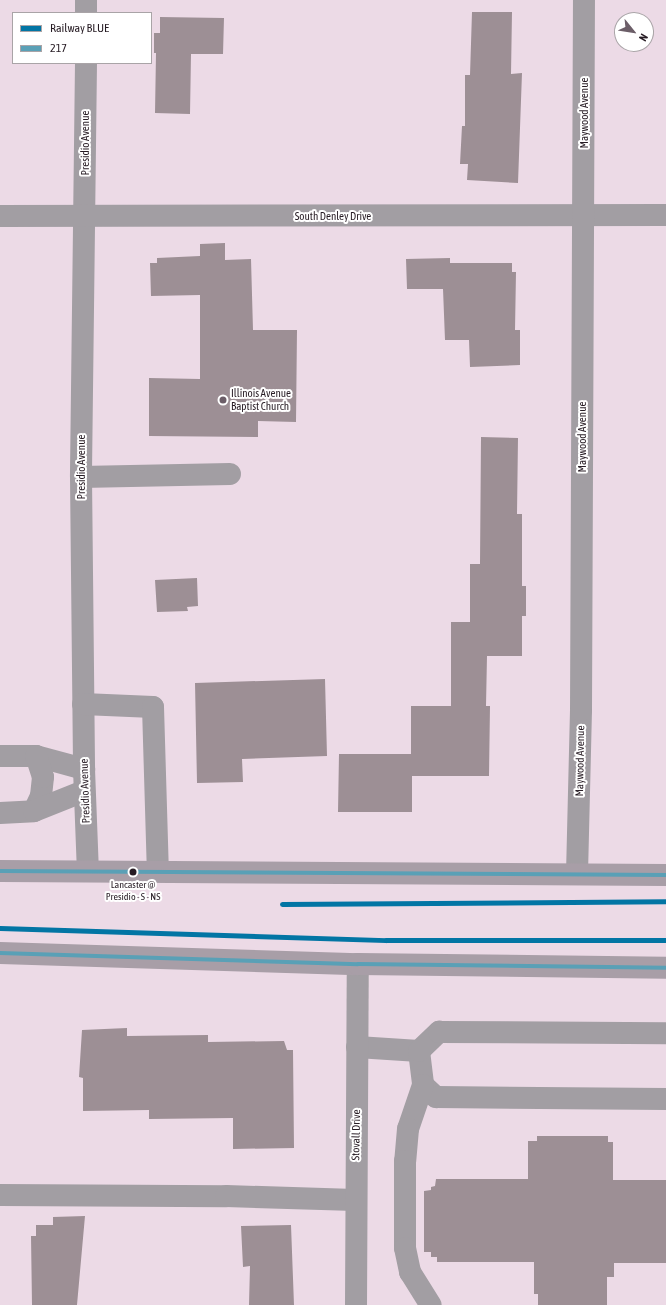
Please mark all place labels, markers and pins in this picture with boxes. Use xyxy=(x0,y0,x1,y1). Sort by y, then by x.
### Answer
place label: Illinois Avenue Baptist Church xyxy=(231,387,291,413)
marker: Illinois Avenue Baptist Church xyxy=(218,395,228,405)
marker: Lancaster @ Presidio - S - NS xyxy=(128,867,138,877)
place label: Lancaster @ Presidio - S - NS xyxy=(106,878,160,902)

